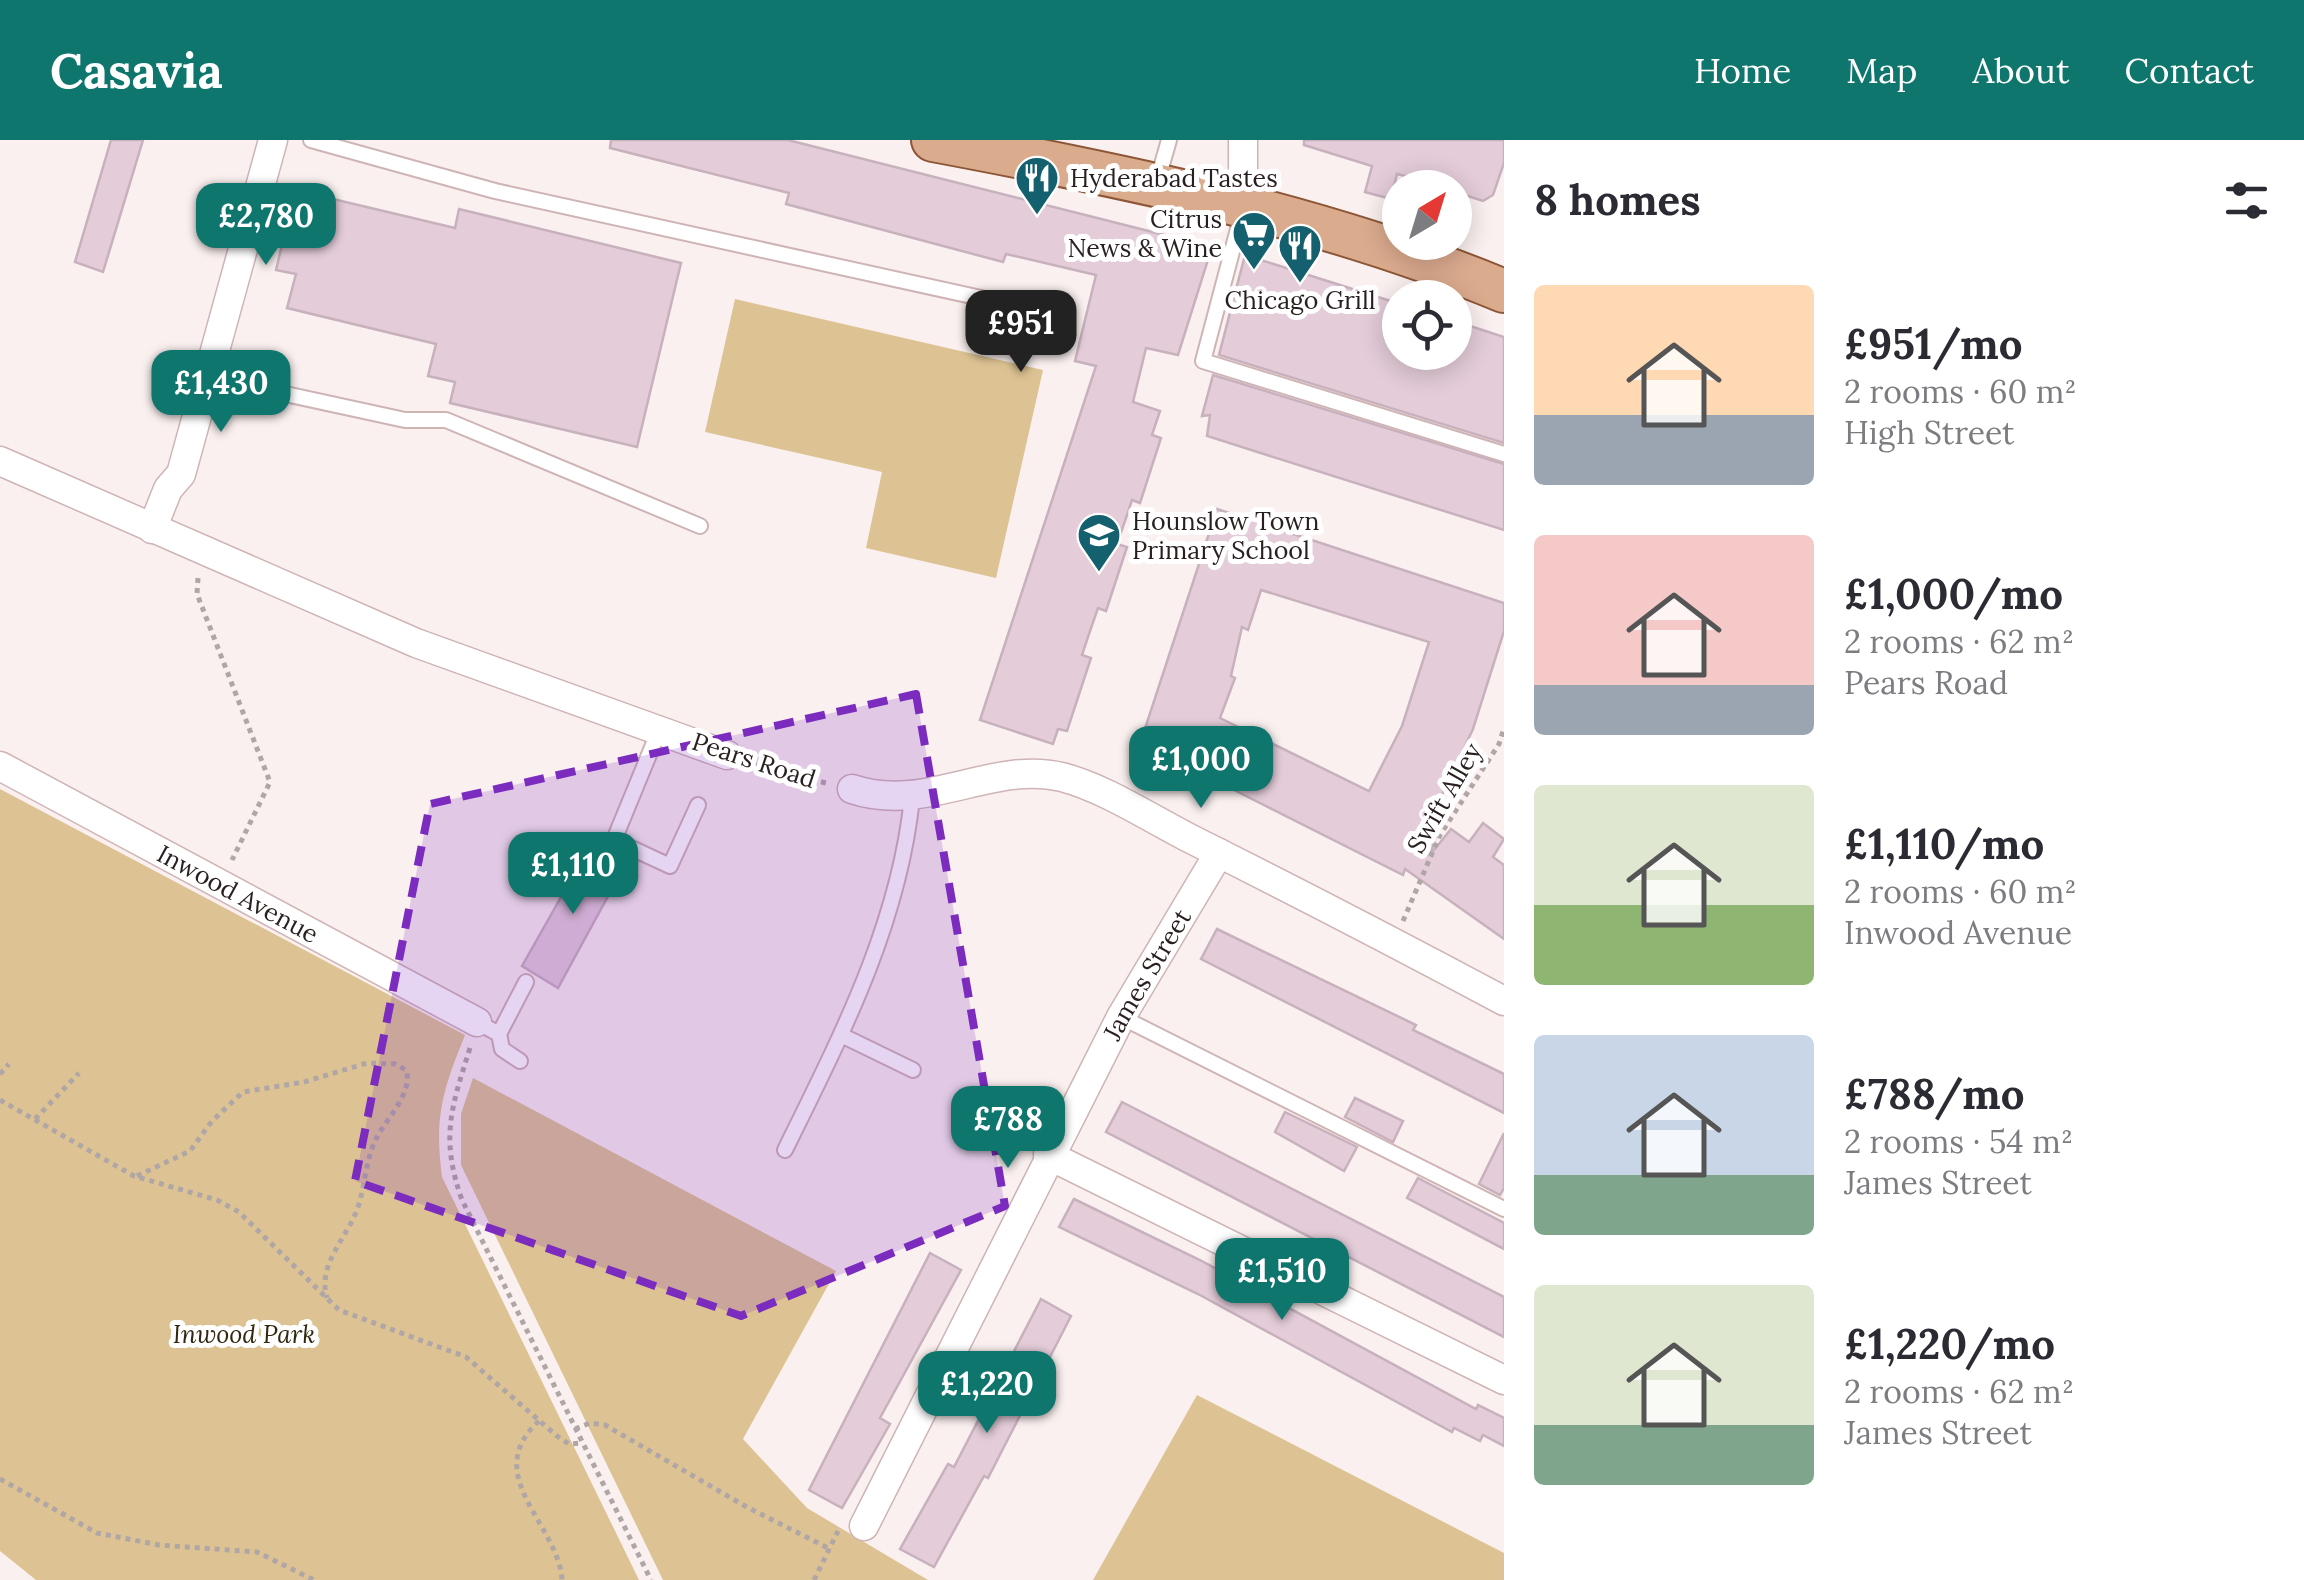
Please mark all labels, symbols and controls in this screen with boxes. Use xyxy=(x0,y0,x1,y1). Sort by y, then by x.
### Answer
text: Casavia xyxy=(50,40,223,101)
text: Home xyxy=(1694,48,1791,93)
text: Map xyxy=(1846,48,1917,93)
text: About xyxy=(1972,48,2070,93)
text: Contact xyxy=(2125,48,2254,93)
restaurant icon: Hyderabad Tastes xyxy=(1014,155,1060,216)
place label: Hyderabad Tastes xyxy=(1070,162,1278,194)
north arrow xyxy=(1382,170,1472,260)
map controls xyxy=(1382,170,1472,370)
text: 8 homes xyxy=(1534,173,1701,227)
icon: filters xyxy=(2219,173,2274,228)
pin: £2,780 xyxy=(185,183,347,268)
text: £2,780 xyxy=(218,195,314,236)
place label: Citrus News & Wine xyxy=(1067,203,1222,264)
supermarket icon: Citrus News & Wine xyxy=(1231,210,1277,271)
restaurant icon: Chicago Grill xyxy=(1277,223,1323,284)
button: locate xyxy=(1382,280,1472,370)
place label: Chicago Grill xyxy=(1224,284,1376,316)
pin: £951 xyxy=(962,290,1080,375)
text: £951 xyxy=(987,302,1055,343)
text: £951/mo xyxy=(1844,317,2023,371)
icon: home xyxy=(1614,325,1734,445)
pin: £1,430 xyxy=(140,350,302,435)
text: £1,430 xyxy=(173,362,269,403)
text: 2 rooms · 60 m² xyxy=(1844,371,2077,412)
text: High Street xyxy=(1844,412,2015,453)
place label: Hounslow Town Primary School xyxy=(1132,505,1319,566)
school or university icon: Hounslow Town Primary School xyxy=(1076,512,1122,573)
text: £1,000/mo xyxy=(1844,567,2063,621)
icon: home xyxy=(1614,575,1734,695)
text: 2 rooms · 62 m² xyxy=(1844,621,2074,662)
text: Pears Road xyxy=(1844,662,2008,703)
street label: Pears Road xyxy=(688,725,820,795)
pin: £1,000 xyxy=(1120,726,1282,811)
street label: Swift Alley xyxy=(1400,736,1489,859)
text: £1,000 xyxy=(1151,738,1251,779)
text: £1,110/mo xyxy=(1844,817,2044,871)
icon: home xyxy=(1614,825,1734,945)
pin: £1,110 xyxy=(492,832,654,917)
street label: Inwood Avenue xyxy=(152,837,324,950)
text: £1,110 xyxy=(530,844,616,885)
text: 2 rooms · 60 m² xyxy=(1844,871,2077,912)
street label: James Street xyxy=(1096,903,1198,1046)
text: Inwood Avenue xyxy=(1844,912,2072,953)
text: £788/mo xyxy=(1844,1067,2024,1121)
icon: home xyxy=(1614,1075,1734,1195)
pin: £788 xyxy=(949,1086,1067,1171)
text: £788 xyxy=(973,1098,1043,1139)
text: 2 rooms · 54 m² xyxy=(1844,1121,2073,1162)
text: James Street xyxy=(1844,1162,2032,1203)
pin: £1,510 xyxy=(1201,1238,1363,1323)
text: £1,510 xyxy=(1237,1250,1327,1291)
text: £1,220/mo xyxy=(1844,1317,2055,1371)
park label: Inwood Park xyxy=(173,1318,315,1350)
icon: home xyxy=(1614,1325,1734,1445)
pin: £1,220 xyxy=(906,1351,1068,1436)
text: £1,220 xyxy=(940,1363,1034,1404)
text: 2 rooms · 62 m² xyxy=(1844,1371,2074,1412)
text: James Street xyxy=(1844,1412,2032,1453)

